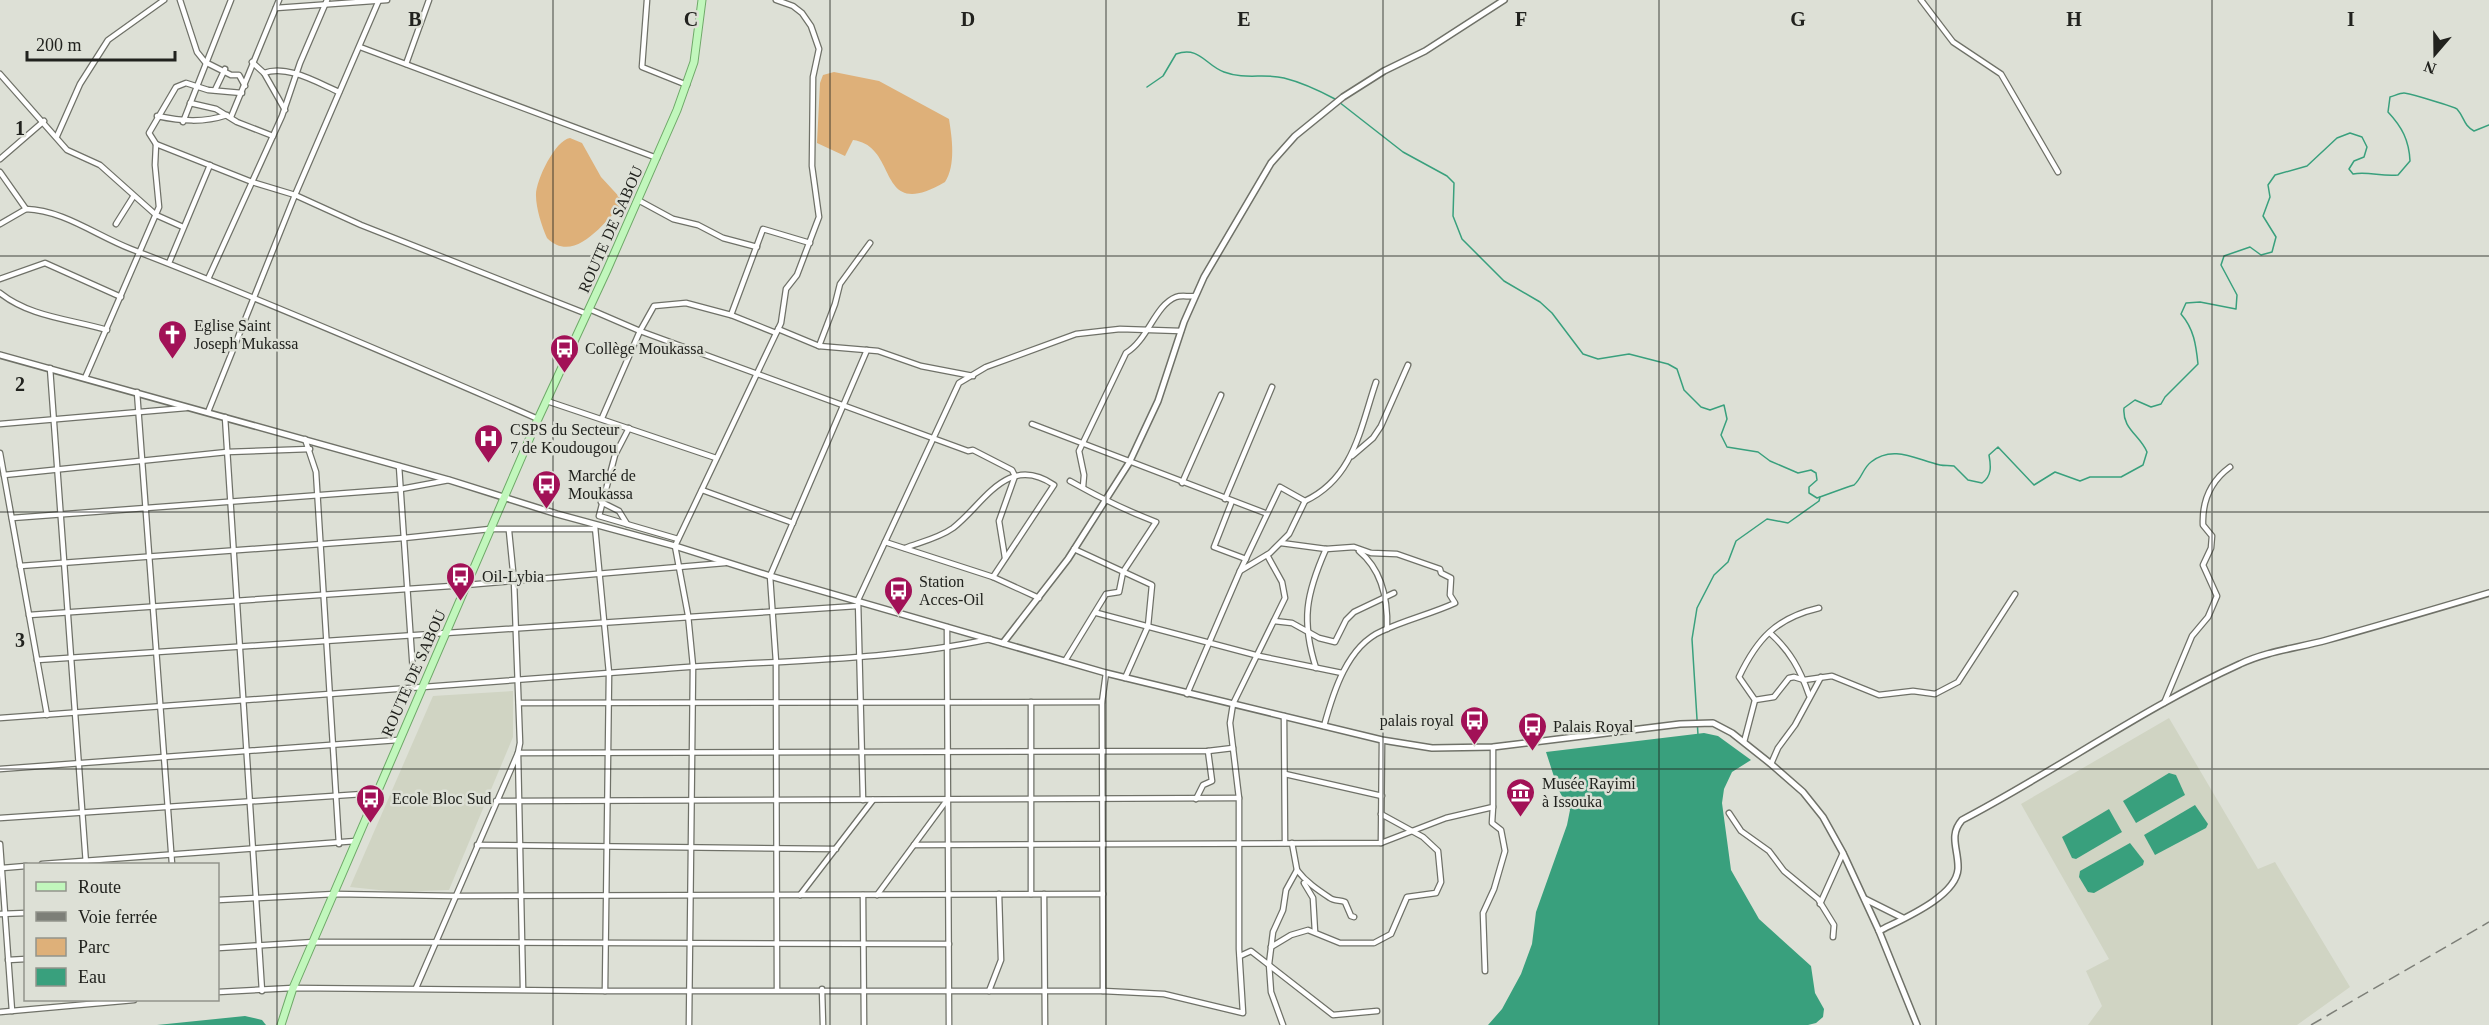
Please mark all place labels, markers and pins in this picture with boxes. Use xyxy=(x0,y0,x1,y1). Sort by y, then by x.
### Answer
place label: Eglise Saint Joseph Mukassa xyxy=(194,317,298,353)
church icon: Eglise Saint Joseph Mukassa xyxy=(157,318,189,360)
bus stop icon: Collège Moukassa xyxy=(548,332,580,374)
place label: Collège Moukassa xyxy=(585,340,704,358)
place label: CSPS du Secteur 7 de Koudougou xyxy=(510,421,620,457)
hospital icon: CSPS du Secteur 7 de Koudougou xyxy=(473,422,505,464)
place label: Marché de Moukassa xyxy=(568,467,636,502)
bus stop icon: Marché de Moukassa xyxy=(531,468,563,510)
bus stop icon: Oil-Lybia xyxy=(445,560,477,602)
place label: Oil-Lybia xyxy=(482,568,544,586)
place label: Station Acces-Oil xyxy=(919,573,984,608)
bus stop icon: Station Acces-Oil xyxy=(882,574,914,616)
bus stop icon: palais royal xyxy=(1459,704,1491,746)
bus stop icon: Palais Royal xyxy=(1516,710,1548,752)
place label: palais royal xyxy=(1380,712,1455,730)
place label: Palais Royal xyxy=(1553,718,1634,736)
place label: Musée Rayimi à Issouka xyxy=(1542,775,1636,810)
museum icon: Musée Rayimi à Issouka xyxy=(1505,776,1537,818)
bus stop icon: Ecole Bloc Sud xyxy=(355,782,387,824)
place label: Ecole Bloc Sud xyxy=(392,790,492,807)

